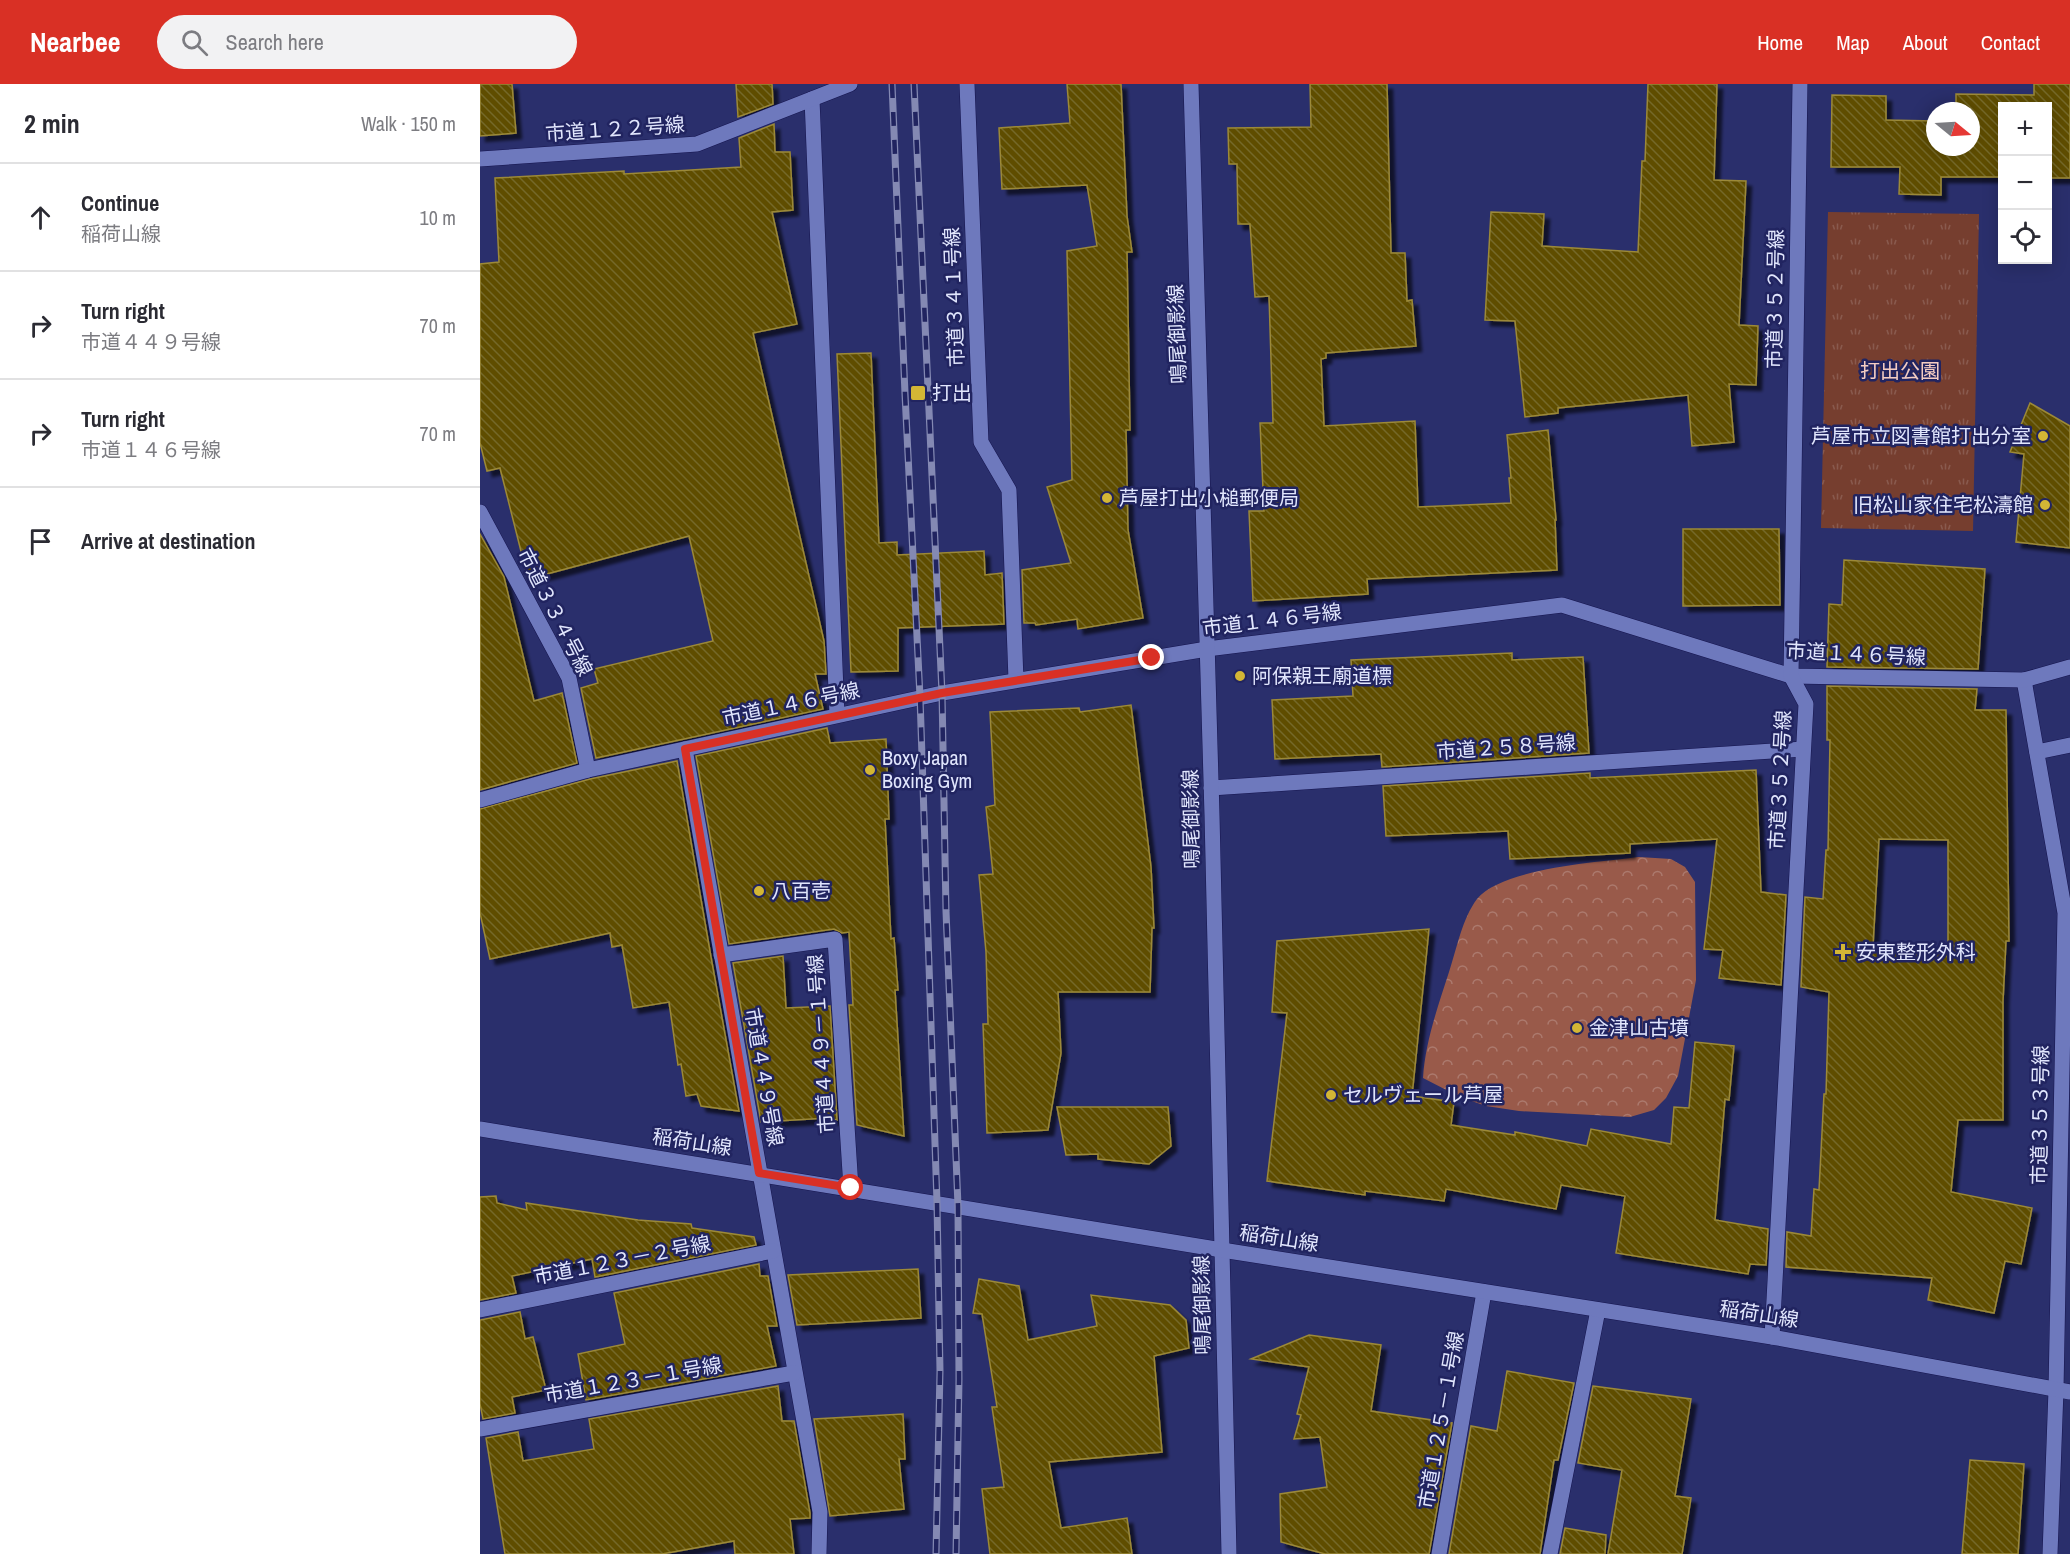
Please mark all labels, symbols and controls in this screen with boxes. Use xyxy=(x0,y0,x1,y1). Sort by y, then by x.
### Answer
search box xyxy=(157,15,577,69)
text: Nearbee xyxy=(30,23,121,61)
icon: search xyxy=(178,26,211,59)
text: Search here xyxy=(226,27,324,57)
text: Home xyxy=(1757,28,1803,57)
text: Map xyxy=(1836,28,1870,57)
text: About xyxy=(1903,28,1948,57)
text: Contact xyxy=(1981,28,2040,57)
north arrow xyxy=(1926,102,1980,156)
map controls xyxy=(1998,102,2052,264)
button: + xyxy=(1998,102,2052,156)
text: 2 min xyxy=(24,106,80,141)
text: Walk · 150 m xyxy=(361,110,456,137)
street label: 市道１２２号線 xyxy=(544,110,686,147)
button: − xyxy=(1998,156,2052,210)
text: Continue xyxy=(81,188,159,218)
icon: ahead xyxy=(24,201,57,234)
text: 10 m xyxy=(420,204,456,231)
button: locate xyxy=(1998,210,2052,264)
text: 稲荷山線 xyxy=(81,220,161,247)
street label: 市道３４１号線 xyxy=(938,227,969,367)
street label: 市道３５２号線 xyxy=(1760,229,1789,369)
street label: 鳴尾御影線 xyxy=(1161,284,1192,384)
text: Turn right xyxy=(81,296,165,326)
icon: right xyxy=(24,309,57,342)
text: 70 m xyxy=(420,312,456,339)
text: 市道４４９号線 xyxy=(81,328,221,355)
park label: 打出公園 xyxy=(1860,357,1940,384)
place label: 打出 xyxy=(932,379,972,406)
marker: 打出 xyxy=(909,384,927,402)
text: Turn right xyxy=(81,404,165,434)
icon: right xyxy=(24,417,57,450)
text: 70 m xyxy=(420,420,456,447)
place label: 芦屋市立図書館打出分室 xyxy=(1811,422,2031,449)
marker: 芦屋市立図書館打出分室 xyxy=(2036,429,2050,443)
text: 市道１４６号線 xyxy=(81,436,221,463)
place label: 芦屋打出小槌郵便局 xyxy=(1119,484,1299,511)
marker: 芦屋打出小槌郵便局 xyxy=(1100,491,1114,505)
place label: 旧松山家住宅松濤館 xyxy=(1853,491,2033,518)
marker: 旧松山家住宅松濤館 xyxy=(2038,498,2052,512)
icon: arrive xyxy=(24,525,57,558)
text: Arrive at destination xyxy=(81,526,255,556)
street label: 市道３３４号線 xyxy=(512,543,599,680)
street label: 市道１４６号線 xyxy=(1201,598,1343,641)
street label: 市道１４６号線 xyxy=(1785,636,1927,671)
route end xyxy=(1138,644,1164,670)
place label: 阿保親王廟道標 xyxy=(1252,662,1392,689)
marker: 阿保親王廟道標 xyxy=(1233,669,1247,683)
street label: 市道１４６号線 xyxy=(720,676,862,731)
street label: 市道３５２号線 xyxy=(1762,709,1797,851)
street label: 市道２５８号線 xyxy=(1435,728,1577,765)
place label: Boxy Japan Boxing Gym xyxy=(882,744,972,794)
marker: Boxy Japan Boxing Gym xyxy=(863,763,877,777)
street label: 鳴尾御影線 xyxy=(1176,769,1205,869)
place label: 八百壱 xyxy=(771,877,831,904)
marker: 八百壱 xyxy=(752,884,766,898)
place label: 安東整形外科 xyxy=(1856,938,1976,965)
marker: 安東整形外科 xyxy=(1834,943,1852,961)
street label: 市道４４９－１号線 xyxy=(801,953,840,1135)
street label: 市道４４９号線 xyxy=(739,1006,790,1148)
place label: 金津山古墳 xyxy=(1589,1014,1689,1041)
marker: 金津山古墳 xyxy=(1570,1021,1584,1035)
street label: 市道３５３号線 xyxy=(2025,1045,2054,1185)
place label: セルヴェール芦屋 xyxy=(1343,1081,1503,1108)
marker: セルヴェール芦屋 xyxy=(1324,1088,1338,1102)
street label: 稲荷山線 xyxy=(650,1122,734,1161)
route start xyxy=(837,1174,863,1200)
street label: 稲荷山線 xyxy=(1237,1218,1321,1257)
street label: 市道１２３－２号線 xyxy=(531,1229,713,1290)
street label: 鳴尾御影線 xyxy=(1187,1255,1216,1355)
street label: 稲荷山線 xyxy=(1717,1294,1801,1333)
street label: 市道１２５－１号線 xyxy=(1412,1329,1469,1511)
street label: 市道１２３－１号線 xyxy=(542,1351,724,1408)

